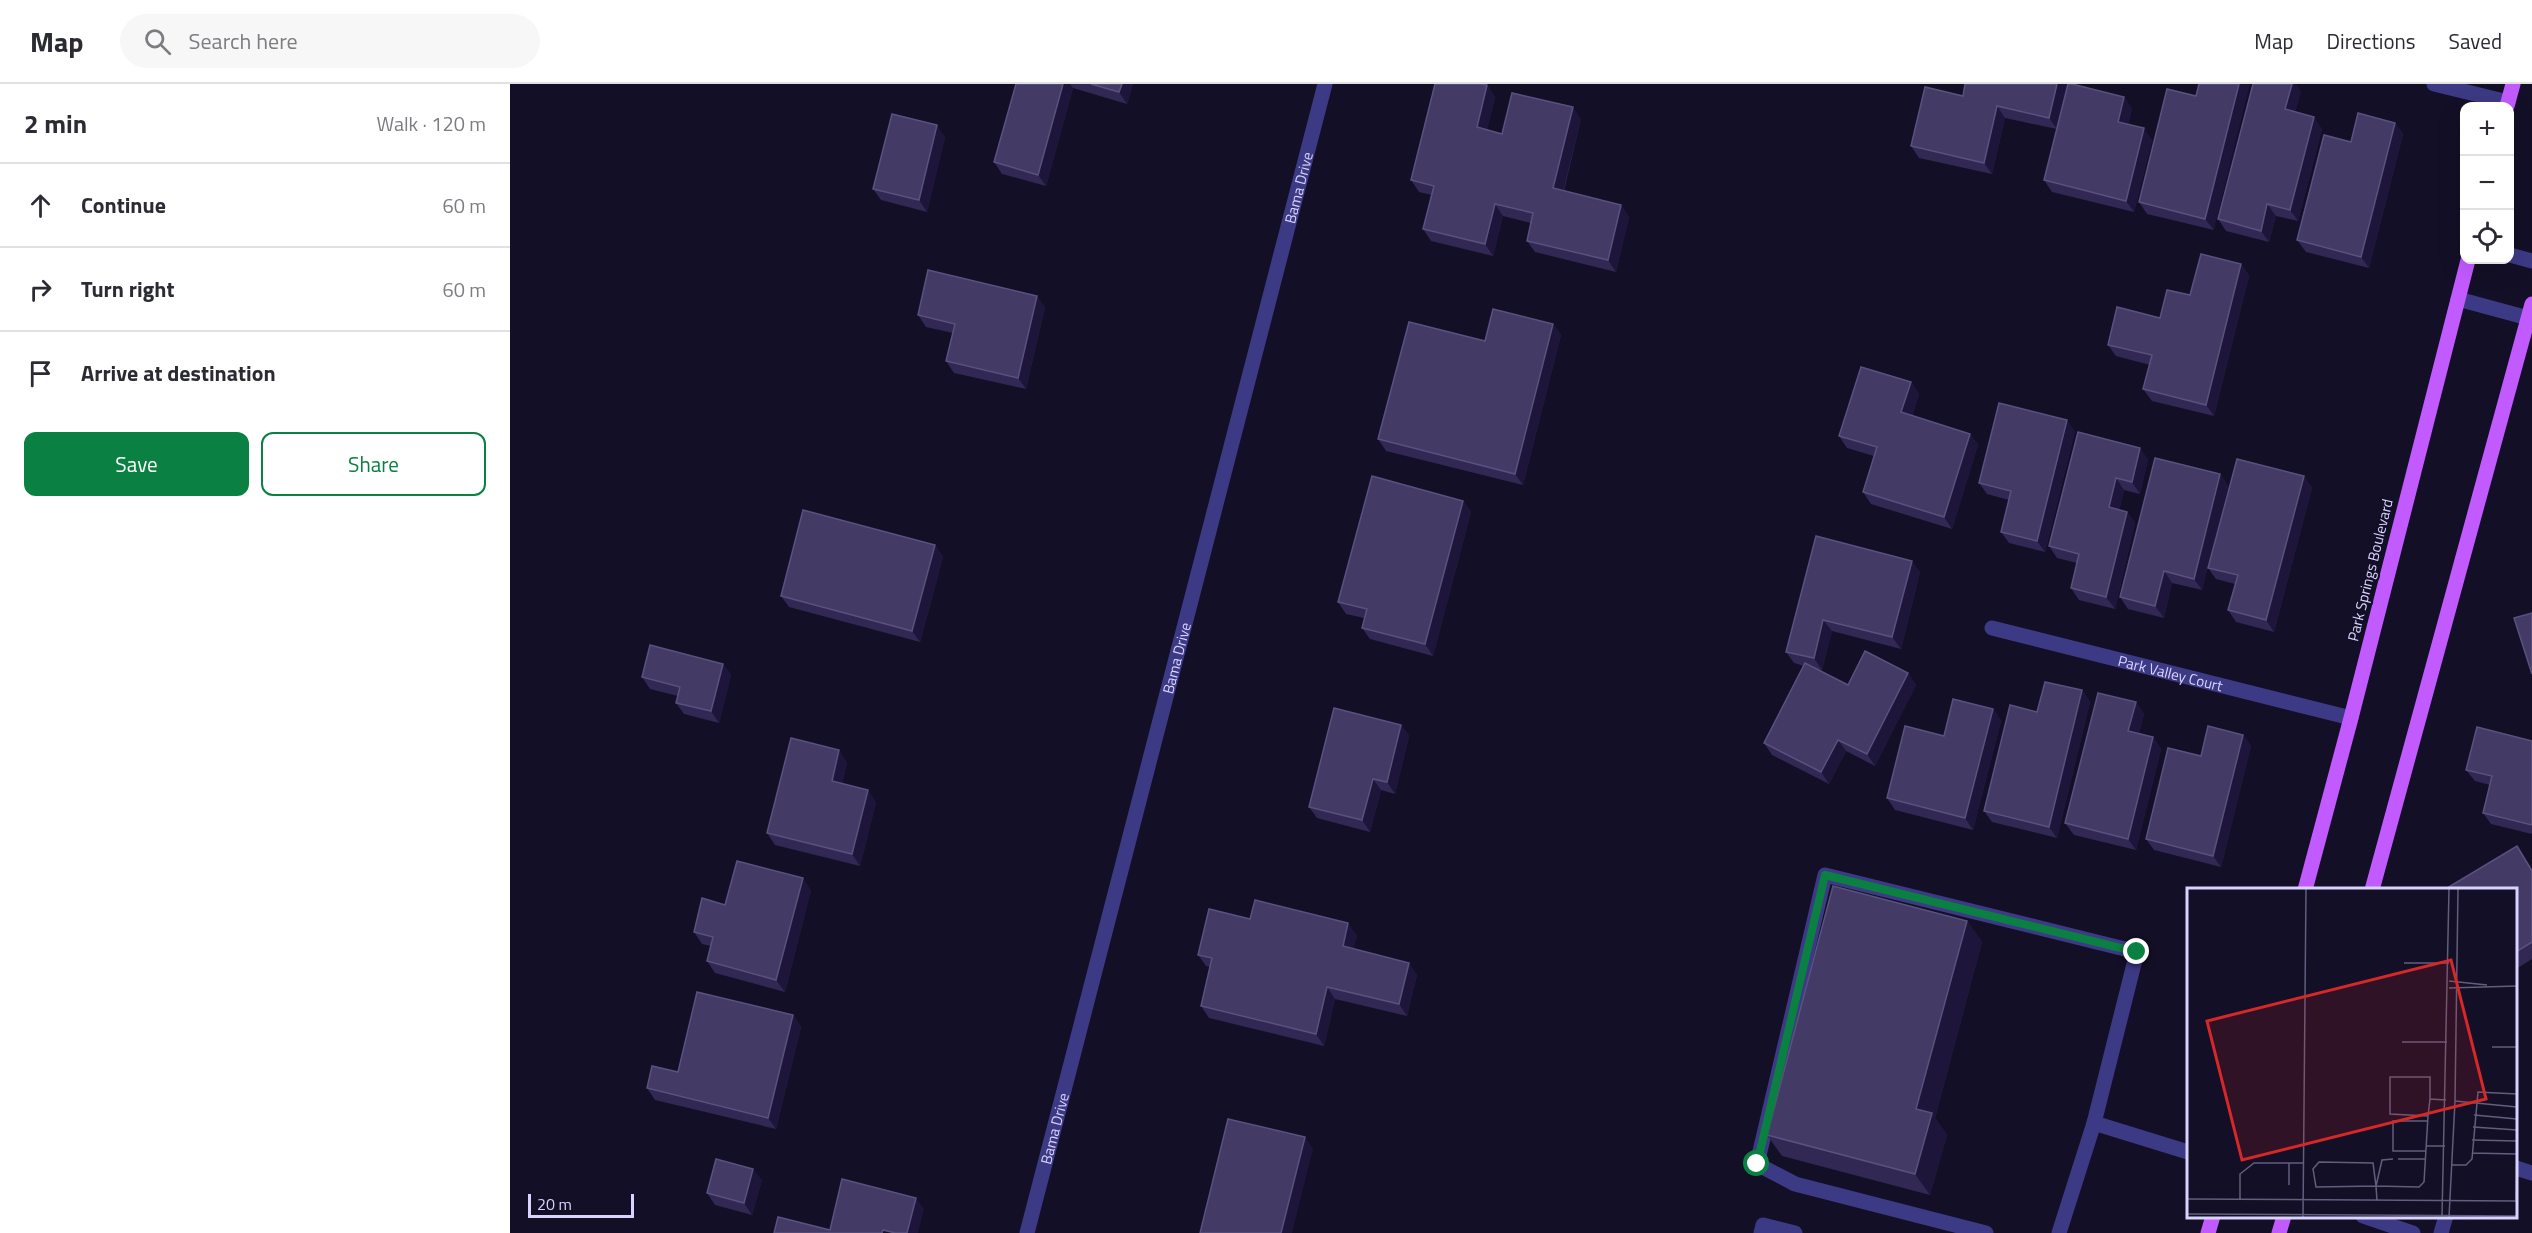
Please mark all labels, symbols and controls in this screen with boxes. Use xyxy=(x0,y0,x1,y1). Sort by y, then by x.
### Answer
search box xyxy=(120,14,540,68)
text: Map xyxy=(30,20,84,63)
text: Search here xyxy=(189,24,298,58)
icon: search xyxy=(141,25,174,58)
text: Map xyxy=(2254,25,2294,57)
text: Directions xyxy=(2327,25,2416,57)
text: Saved xyxy=(2449,25,2502,57)
map controls xyxy=(2460,102,2514,264)
button: + xyxy=(2460,102,2514,156)
text: 2 min xyxy=(24,104,87,143)
text: Walk · 120 m xyxy=(377,108,486,139)
street label: Bama Drive xyxy=(1278,149,1318,226)
button: − xyxy=(2460,156,2514,210)
text: Continue xyxy=(81,188,166,222)
icon: ahead xyxy=(24,189,57,222)
text: 60 m xyxy=(442,190,486,221)
button: locate xyxy=(2460,210,2514,264)
text: Turn right xyxy=(81,272,175,306)
icon: right xyxy=(24,273,57,306)
text: 60 m xyxy=(442,274,486,305)
text: Arrive at destination xyxy=(81,356,276,390)
icon: arrive xyxy=(24,357,57,390)
button: Save xyxy=(24,432,249,496)
button: Share xyxy=(261,432,486,496)
street label: Park Springs Boulevard xyxy=(2341,496,2399,644)
street label: Bama Drive xyxy=(1156,620,1196,696)
street label: Park Valley Court xyxy=(2116,649,2226,697)
inset map xyxy=(2187,888,2517,1218)
route end xyxy=(2123,938,2149,964)
street label: Bama Drive xyxy=(1034,1090,1074,1167)
route start xyxy=(1743,1150,1769,1176)
scale bar xyxy=(528,1191,634,1218)
text: 20 m xyxy=(537,1192,572,1216)

